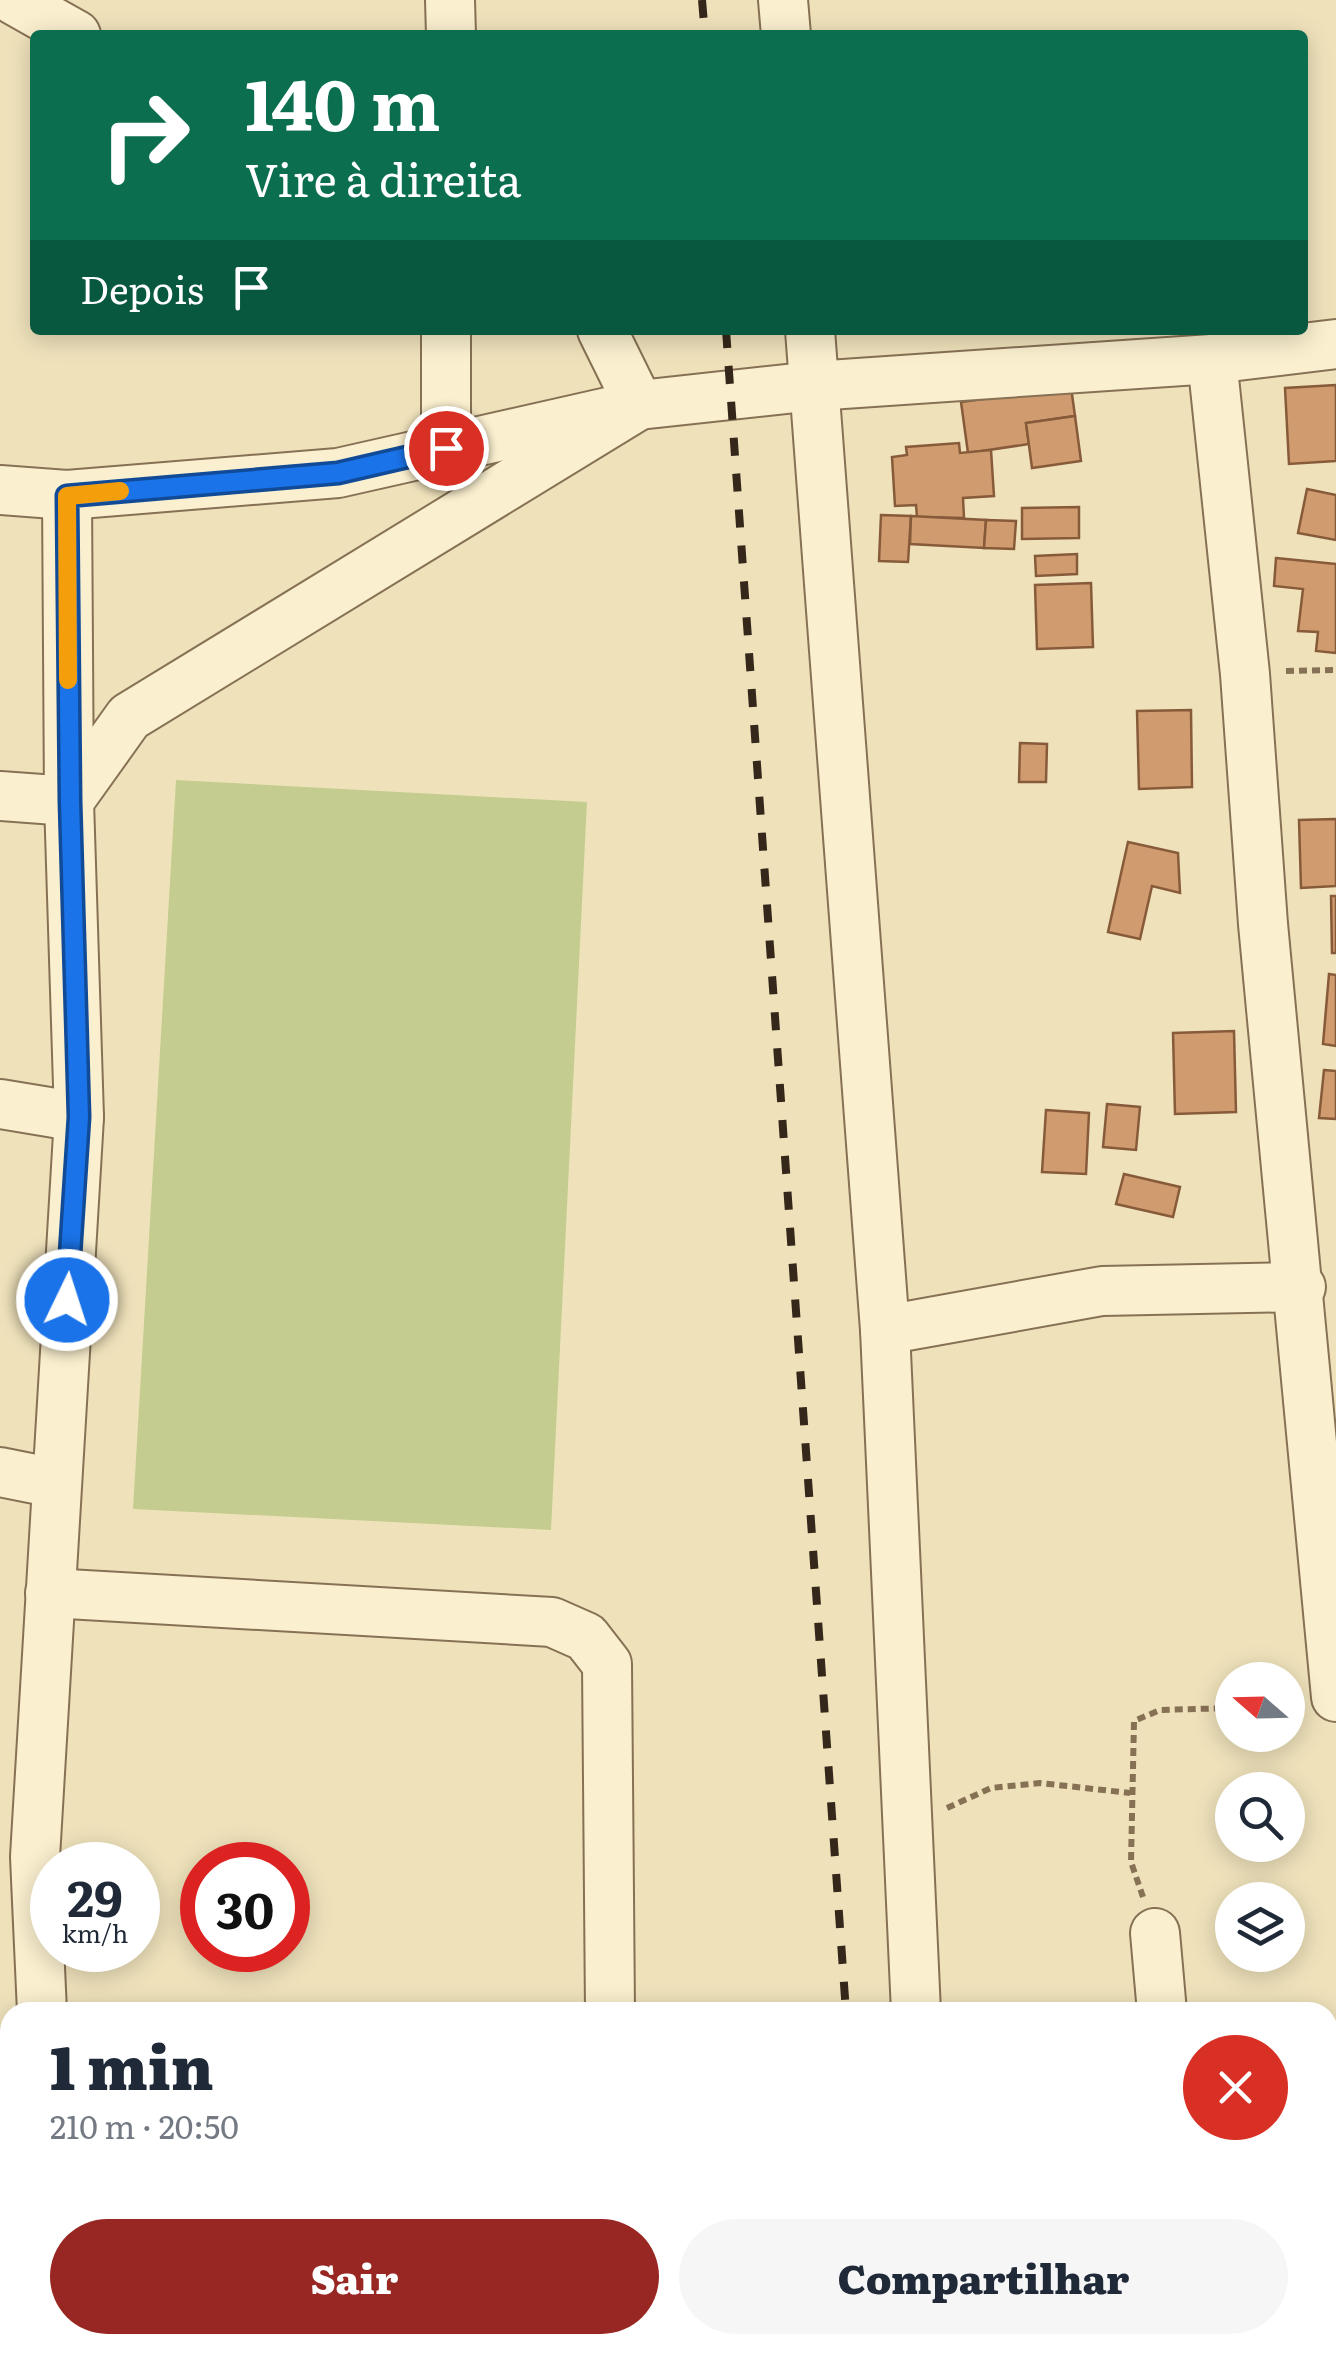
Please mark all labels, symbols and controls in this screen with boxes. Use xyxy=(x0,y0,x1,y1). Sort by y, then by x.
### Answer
text: 140 m xyxy=(245,49,440,153)
icon: right xyxy=(80,70,210,200)
text: Vire à direita xyxy=(245,144,521,211)
text: Depois xyxy=(80,259,204,316)
icon: arrive xyxy=(224,260,279,315)
pin xyxy=(404,406,489,491)
icon: arrive xyxy=(419,421,474,476)
position arrow xyxy=(15,1248,119,1352)
north arrow xyxy=(1215,1662,1305,1752)
map controls xyxy=(1215,1662,1305,1972)
button: search xyxy=(1215,1772,1305,1862)
speed limit sign: 30 xyxy=(180,1842,310,1972)
text: 29 xyxy=(67,1858,123,1932)
button: layers xyxy=(1215,1882,1305,1972)
text: km/h xyxy=(62,1914,128,1951)
text: 1 min xyxy=(50,2019,214,2108)
button: close xyxy=(1183,2035,1288,2140)
text: 210 m · 20:50 xyxy=(50,2101,239,2149)
button: Sair xyxy=(50,2219,659,2334)
button: Compartilhar xyxy=(679,2219,1288,2334)

